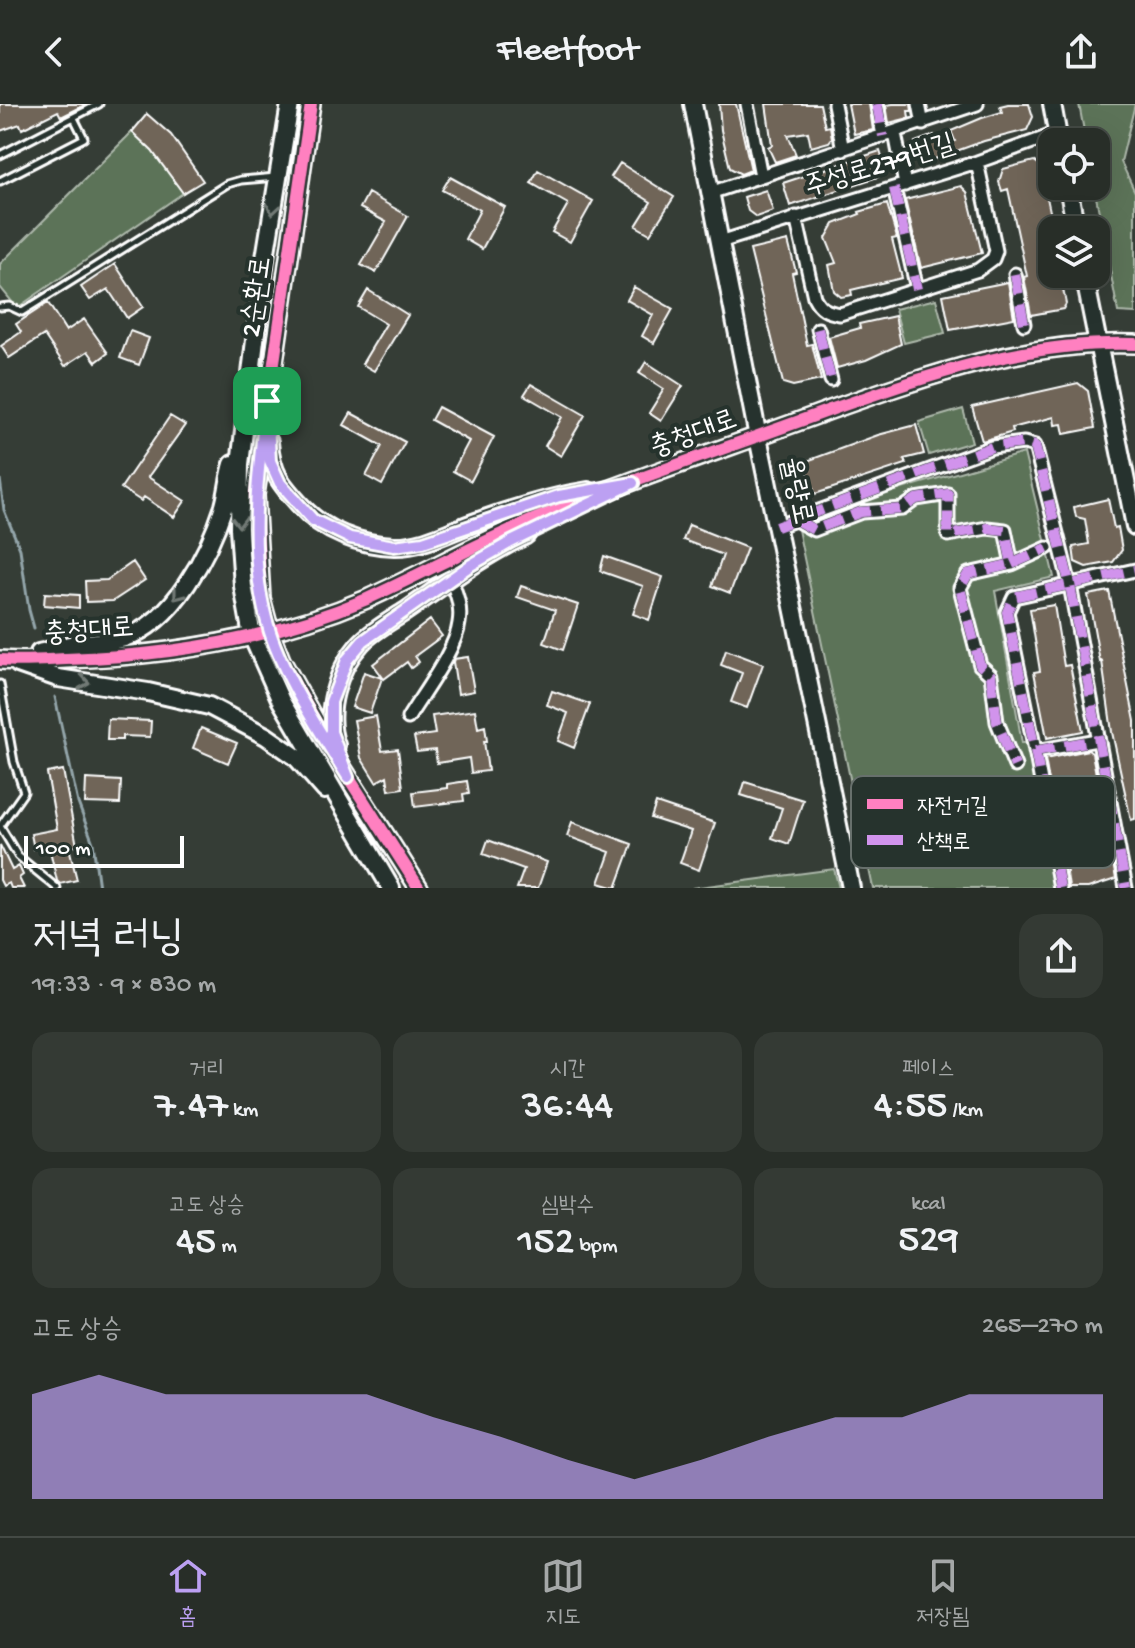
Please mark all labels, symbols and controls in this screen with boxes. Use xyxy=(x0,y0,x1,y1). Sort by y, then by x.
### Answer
icon: back xyxy=(32,30,76,74)
icon: share xyxy=(1059,30,1103,74)
text: Fleetfoot xyxy=(497,31,638,74)
map controls xyxy=(1038,128,1110,288)
button: locate xyxy=(1038,128,1110,200)
street label: 주성로279번길 xyxy=(801,129,959,205)
one-way arrow xyxy=(265,202,282,216)
button: layers xyxy=(1038,216,1110,288)
street label: 2순환로 xyxy=(236,254,280,340)
pin xyxy=(233,367,301,435)
icon: arrive xyxy=(245,379,289,423)
street label: 충청대로 xyxy=(646,404,742,466)
street label: 율량로 xyxy=(772,455,818,527)
one-way arrow xyxy=(231,516,248,529)
one-way arrow xyxy=(173,586,188,600)
street label: 충청대로 xyxy=(43,612,135,652)
one-way arrow xyxy=(77,673,91,690)
legend xyxy=(851,776,1115,868)
text: 자전거길 xyxy=(917,795,988,821)
text: 산책로 xyxy=(917,831,970,857)
scale bar xyxy=(24,832,184,868)
text: 100 m xyxy=(36,837,91,863)
button: share xyxy=(1019,914,1103,998)
text: 저녁 러닝 xyxy=(32,915,184,967)
text: 19:33 · 9 × 830 m xyxy=(32,971,216,1002)
text: 거리 xyxy=(189,1058,224,1084)
text: 시간 xyxy=(550,1058,585,1084)
text: 페이스 xyxy=(902,1058,955,1084)
text: 7.47 xyxy=(155,1084,228,1131)
text: 36:44 xyxy=(522,1084,613,1131)
text: 4:55 xyxy=(874,1084,947,1131)
text: km xyxy=(228,1098,258,1124)
text: /km xyxy=(947,1098,983,1124)
text: kcal xyxy=(911,1192,946,1218)
text: 고도 상승 xyxy=(168,1194,245,1220)
text: 심박수 xyxy=(541,1194,594,1220)
text: 529 xyxy=(898,1218,959,1265)
text: 45 xyxy=(176,1220,216,1267)
text: 152 xyxy=(517,1220,574,1267)
text: m xyxy=(216,1234,237,1260)
text: bpm xyxy=(574,1234,618,1260)
text: 265–270 m xyxy=(982,1312,1103,1343)
text: 고도 상승 xyxy=(32,1316,122,1347)
tab: 홈 xyxy=(166,1554,210,1632)
tab: 지도 xyxy=(541,1554,585,1632)
tab: 저장됨 xyxy=(916,1554,969,1632)

